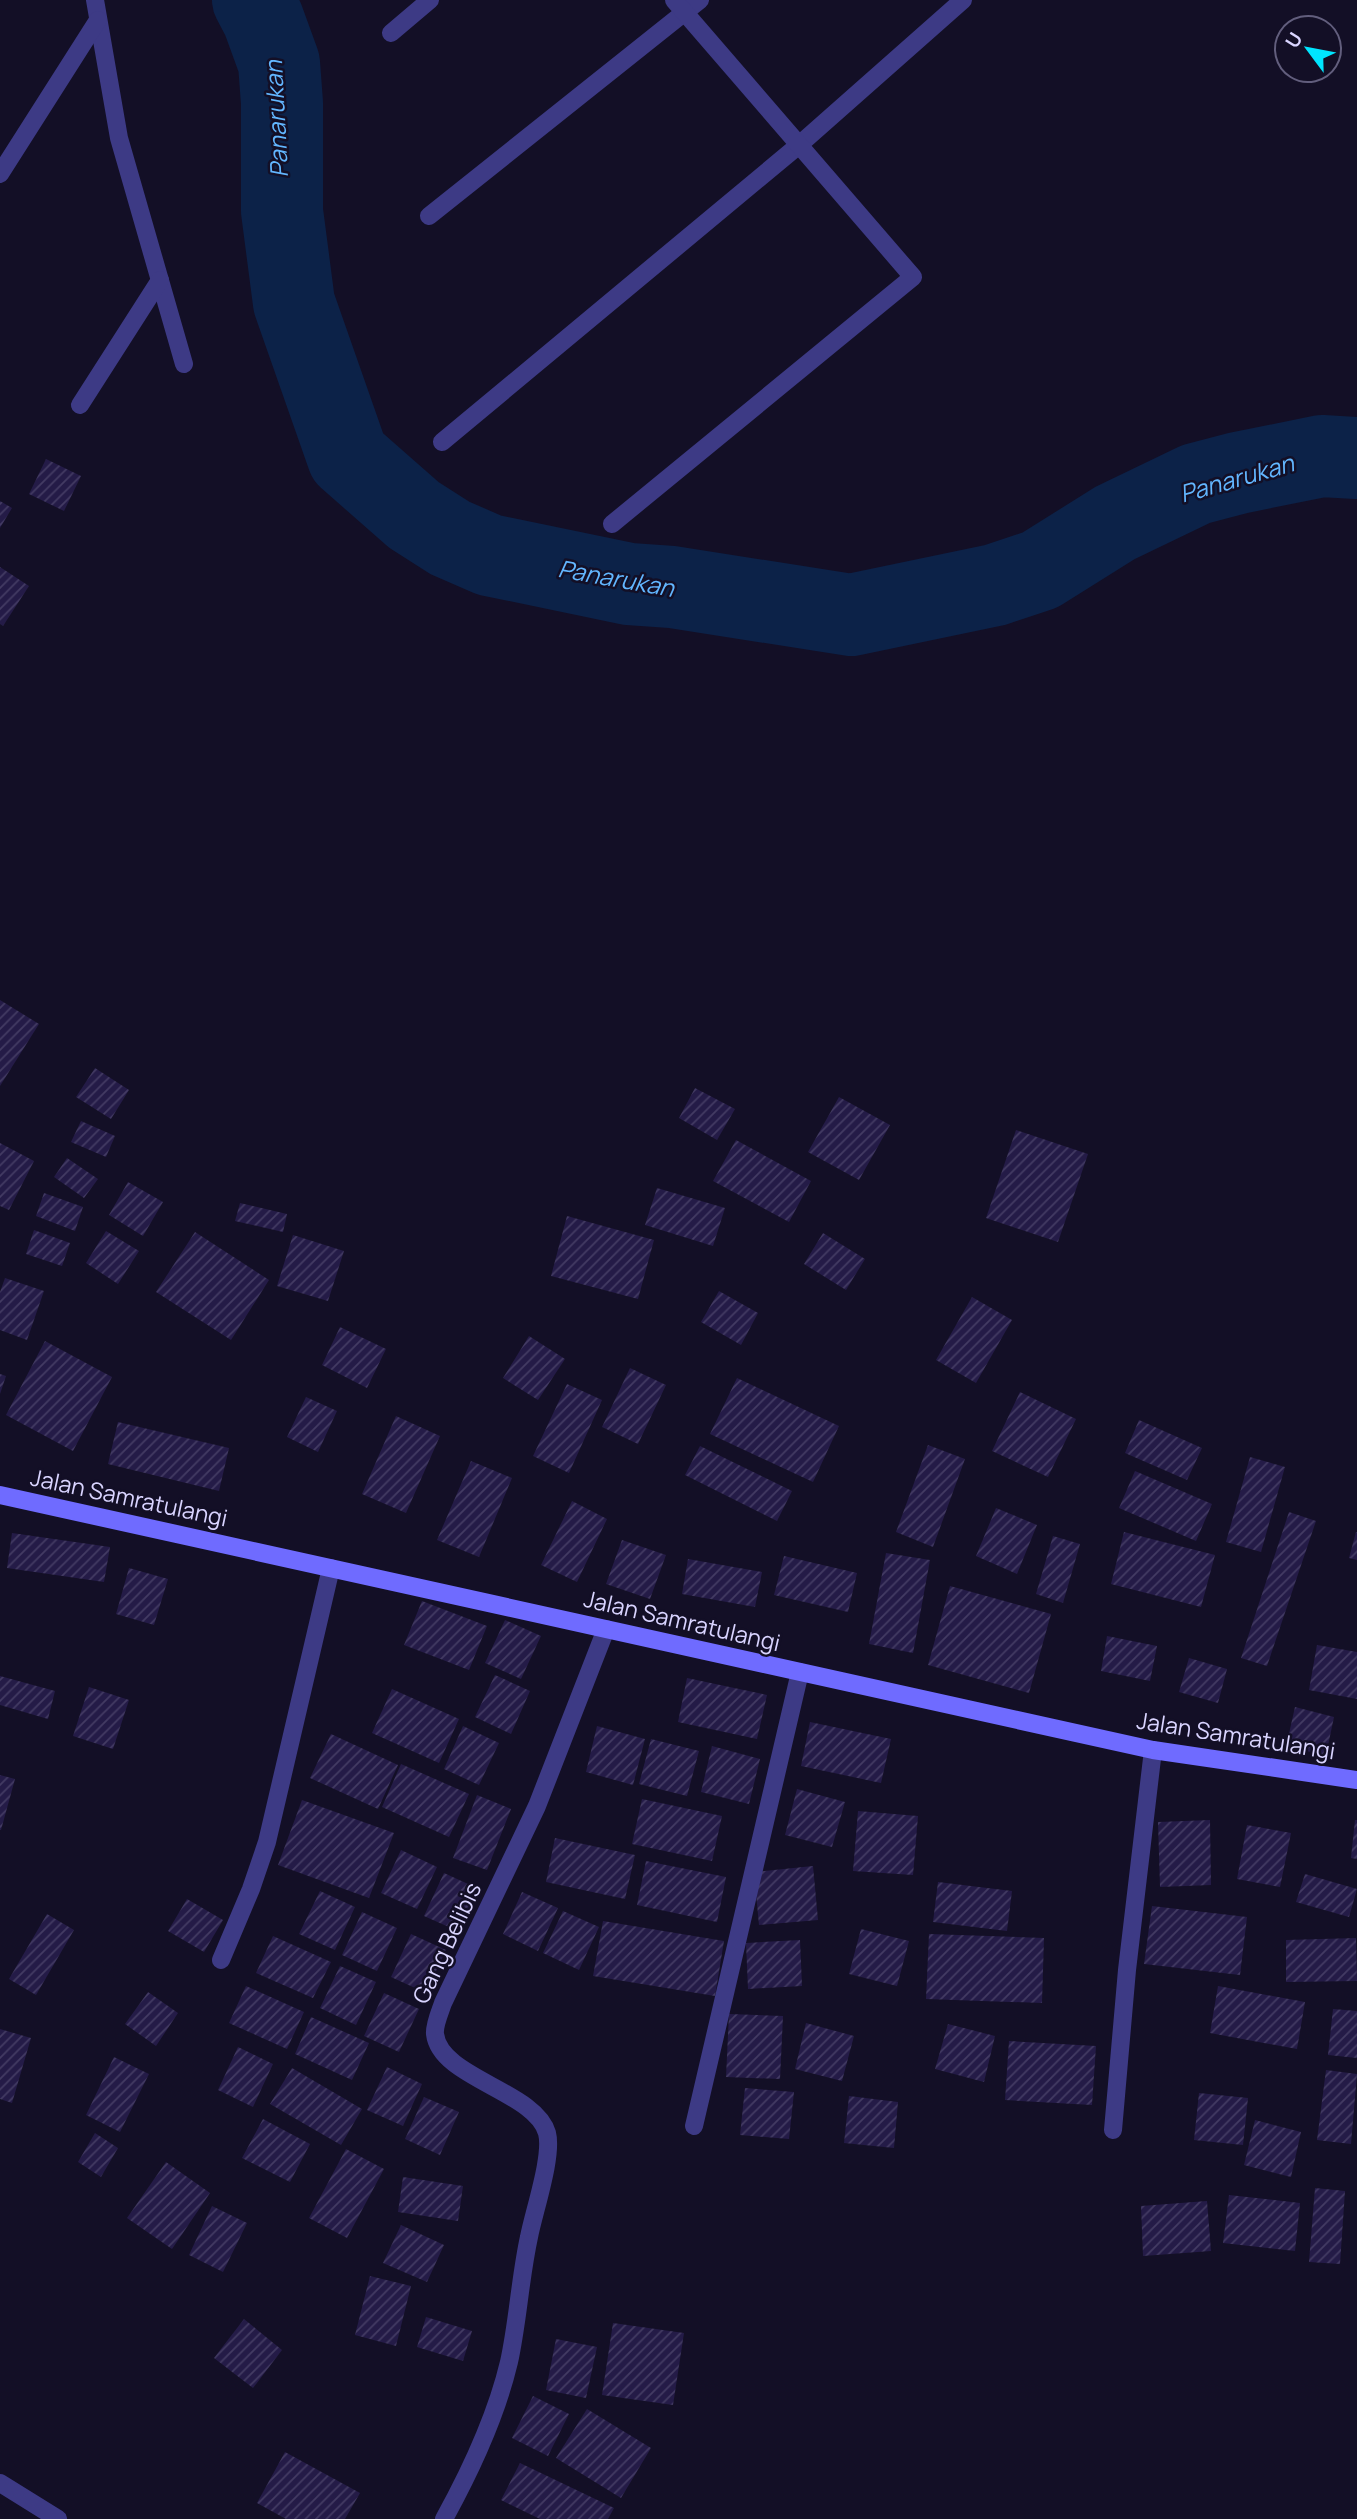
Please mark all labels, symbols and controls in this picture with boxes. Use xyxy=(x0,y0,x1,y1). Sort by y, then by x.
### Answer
north arrow xyxy=(1273,14,1343,84)
text: U xyxy=(1279,27,1308,53)
water label: Panarukan xyxy=(256,59,295,178)
water label: Panarukan xyxy=(1176,445,1298,510)
water label: Panarukan xyxy=(556,551,678,604)
street label: Jalan Samratulangi xyxy=(28,1461,231,1534)
street label: Jalan Samratulangi xyxy=(581,1582,784,1658)
street label: Jalan Samratulangi xyxy=(1135,1704,1338,1767)
street label: Gang Belibis xyxy=(404,1877,488,2008)

